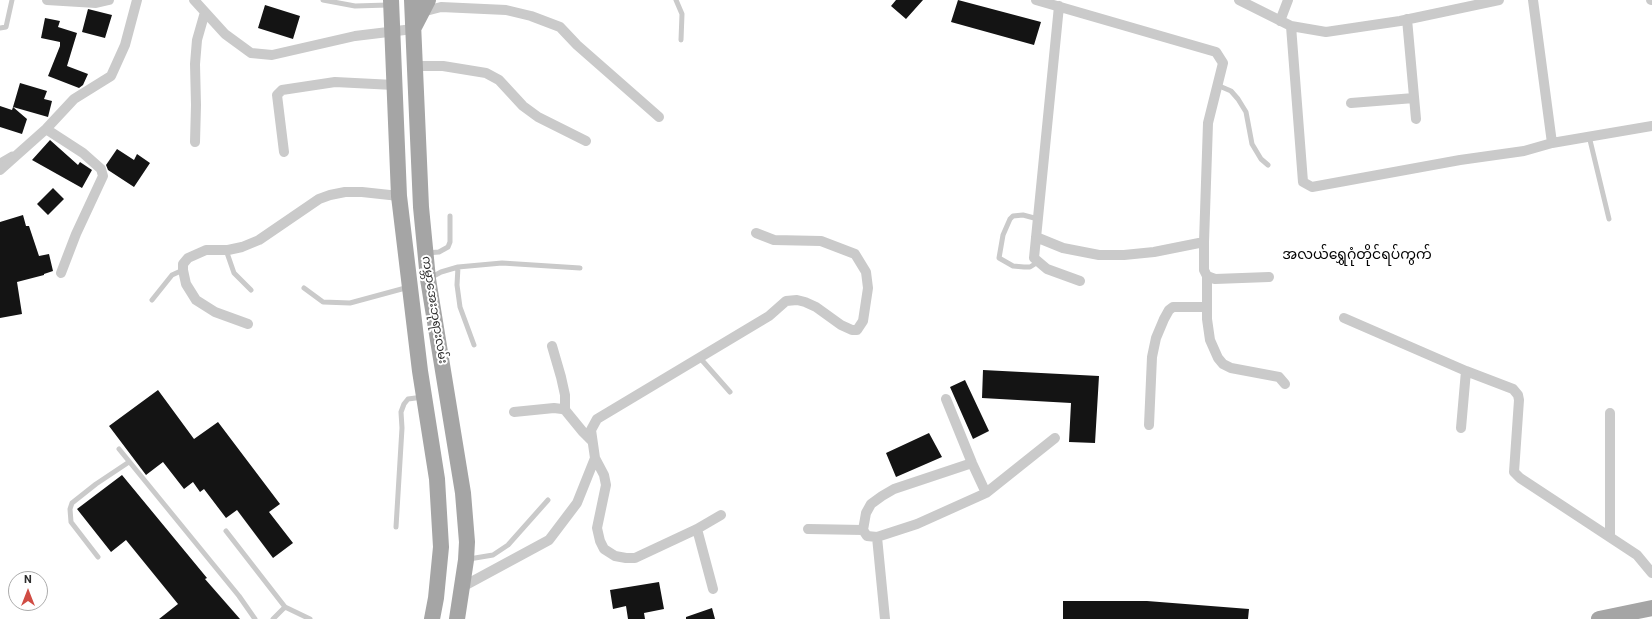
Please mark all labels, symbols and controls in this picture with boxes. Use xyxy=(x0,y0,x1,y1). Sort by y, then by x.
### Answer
district label: အလယ်ရွှေဂုံတိုင်ရပ်ကွက် xyxy=(1282,247,1432,263)
street label: ကမ္ဘာအေးဘုရားလမ်း xyxy=(418,255,450,365)
north arrow xyxy=(8,571,48,611)
text: N xyxy=(24,573,32,586)

